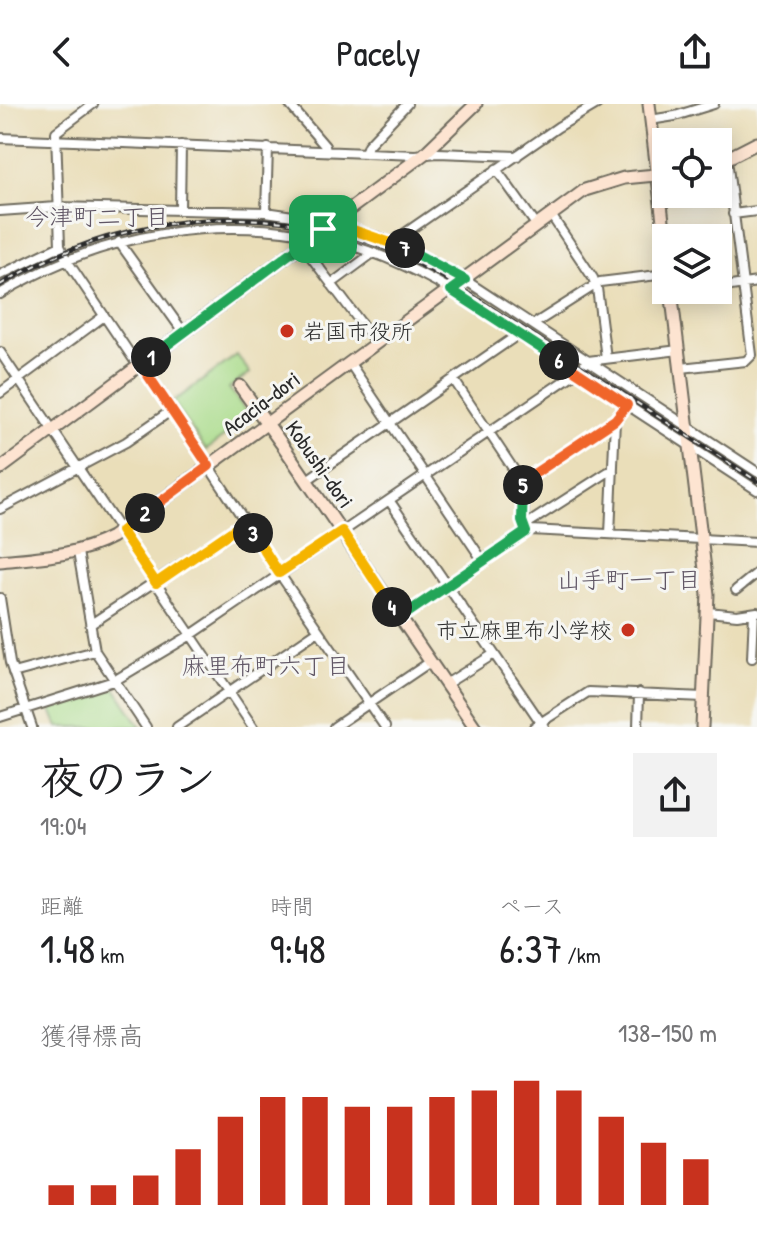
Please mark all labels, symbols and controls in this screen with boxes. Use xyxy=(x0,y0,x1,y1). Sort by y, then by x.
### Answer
text: Pacely xyxy=(336,28,421,77)
icon: back xyxy=(40,30,84,74)
icon: share xyxy=(673,30,717,74)
map controls xyxy=(652,128,732,304)
button: locate xyxy=(652,128,732,208)
pin xyxy=(289,195,357,263)
district label: 今津町二丁目 xyxy=(25,200,169,232)
icon: arrive xyxy=(301,207,345,251)
button: layers xyxy=(652,224,732,304)
pin: 7 xyxy=(385,228,425,268)
text: 7 xyxy=(400,233,410,263)
place label: 岩国市役所 xyxy=(303,316,413,346)
marker: 岩国市役所 xyxy=(278,322,296,340)
pin: 1 xyxy=(131,337,171,377)
pin: 6 xyxy=(539,340,579,380)
text: 1 xyxy=(147,342,155,372)
text: 6 xyxy=(555,345,563,375)
street label: Acacia-dori xyxy=(216,364,306,442)
street label: Kobushi-dori xyxy=(279,414,361,514)
pin: 5 xyxy=(503,465,543,505)
text: 5 xyxy=(518,470,528,500)
pin: 2 xyxy=(125,493,165,533)
text: 2 xyxy=(140,498,150,528)
pin: 3 xyxy=(233,513,273,553)
text: 3 xyxy=(248,518,258,548)
district label: 山手町一丁目 xyxy=(557,563,701,595)
pin: 4 xyxy=(372,587,412,627)
text: 4 xyxy=(388,592,396,622)
place label: 市立麻里布小学校 xyxy=(436,615,612,645)
marker: 市立麻里布小学校 xyxy=(619,621,637,639)
district label: 麻里布町六丁目 xyxy=(182,649,350,681)
text: 夜のラン xyxy=(40,748,216,808)
button: share xyxy=(633,753,717,837)
text: 19:04 xyxy=(40,808,86,843)
text: 距離 xyxy=(40,891,84,921)
text: 時間 xyxy=(270,891,314,921)
text: ペース xyxy=(499,891,564,921)
text: 1.48 xyxy=(40,921,95,975)
text: 9:48 xyxy=(270,921,326,975)
text: 6:37 xyxy=(499,921,562,975)
text: km xyxy=(95,940,125,970)
text: /km xyxy=(562,940,601,970)
text: 138–150 m xyxy=(618,1015,717,1050)
text: 獲得標高 xyxy=(40,1018,144,1053)

